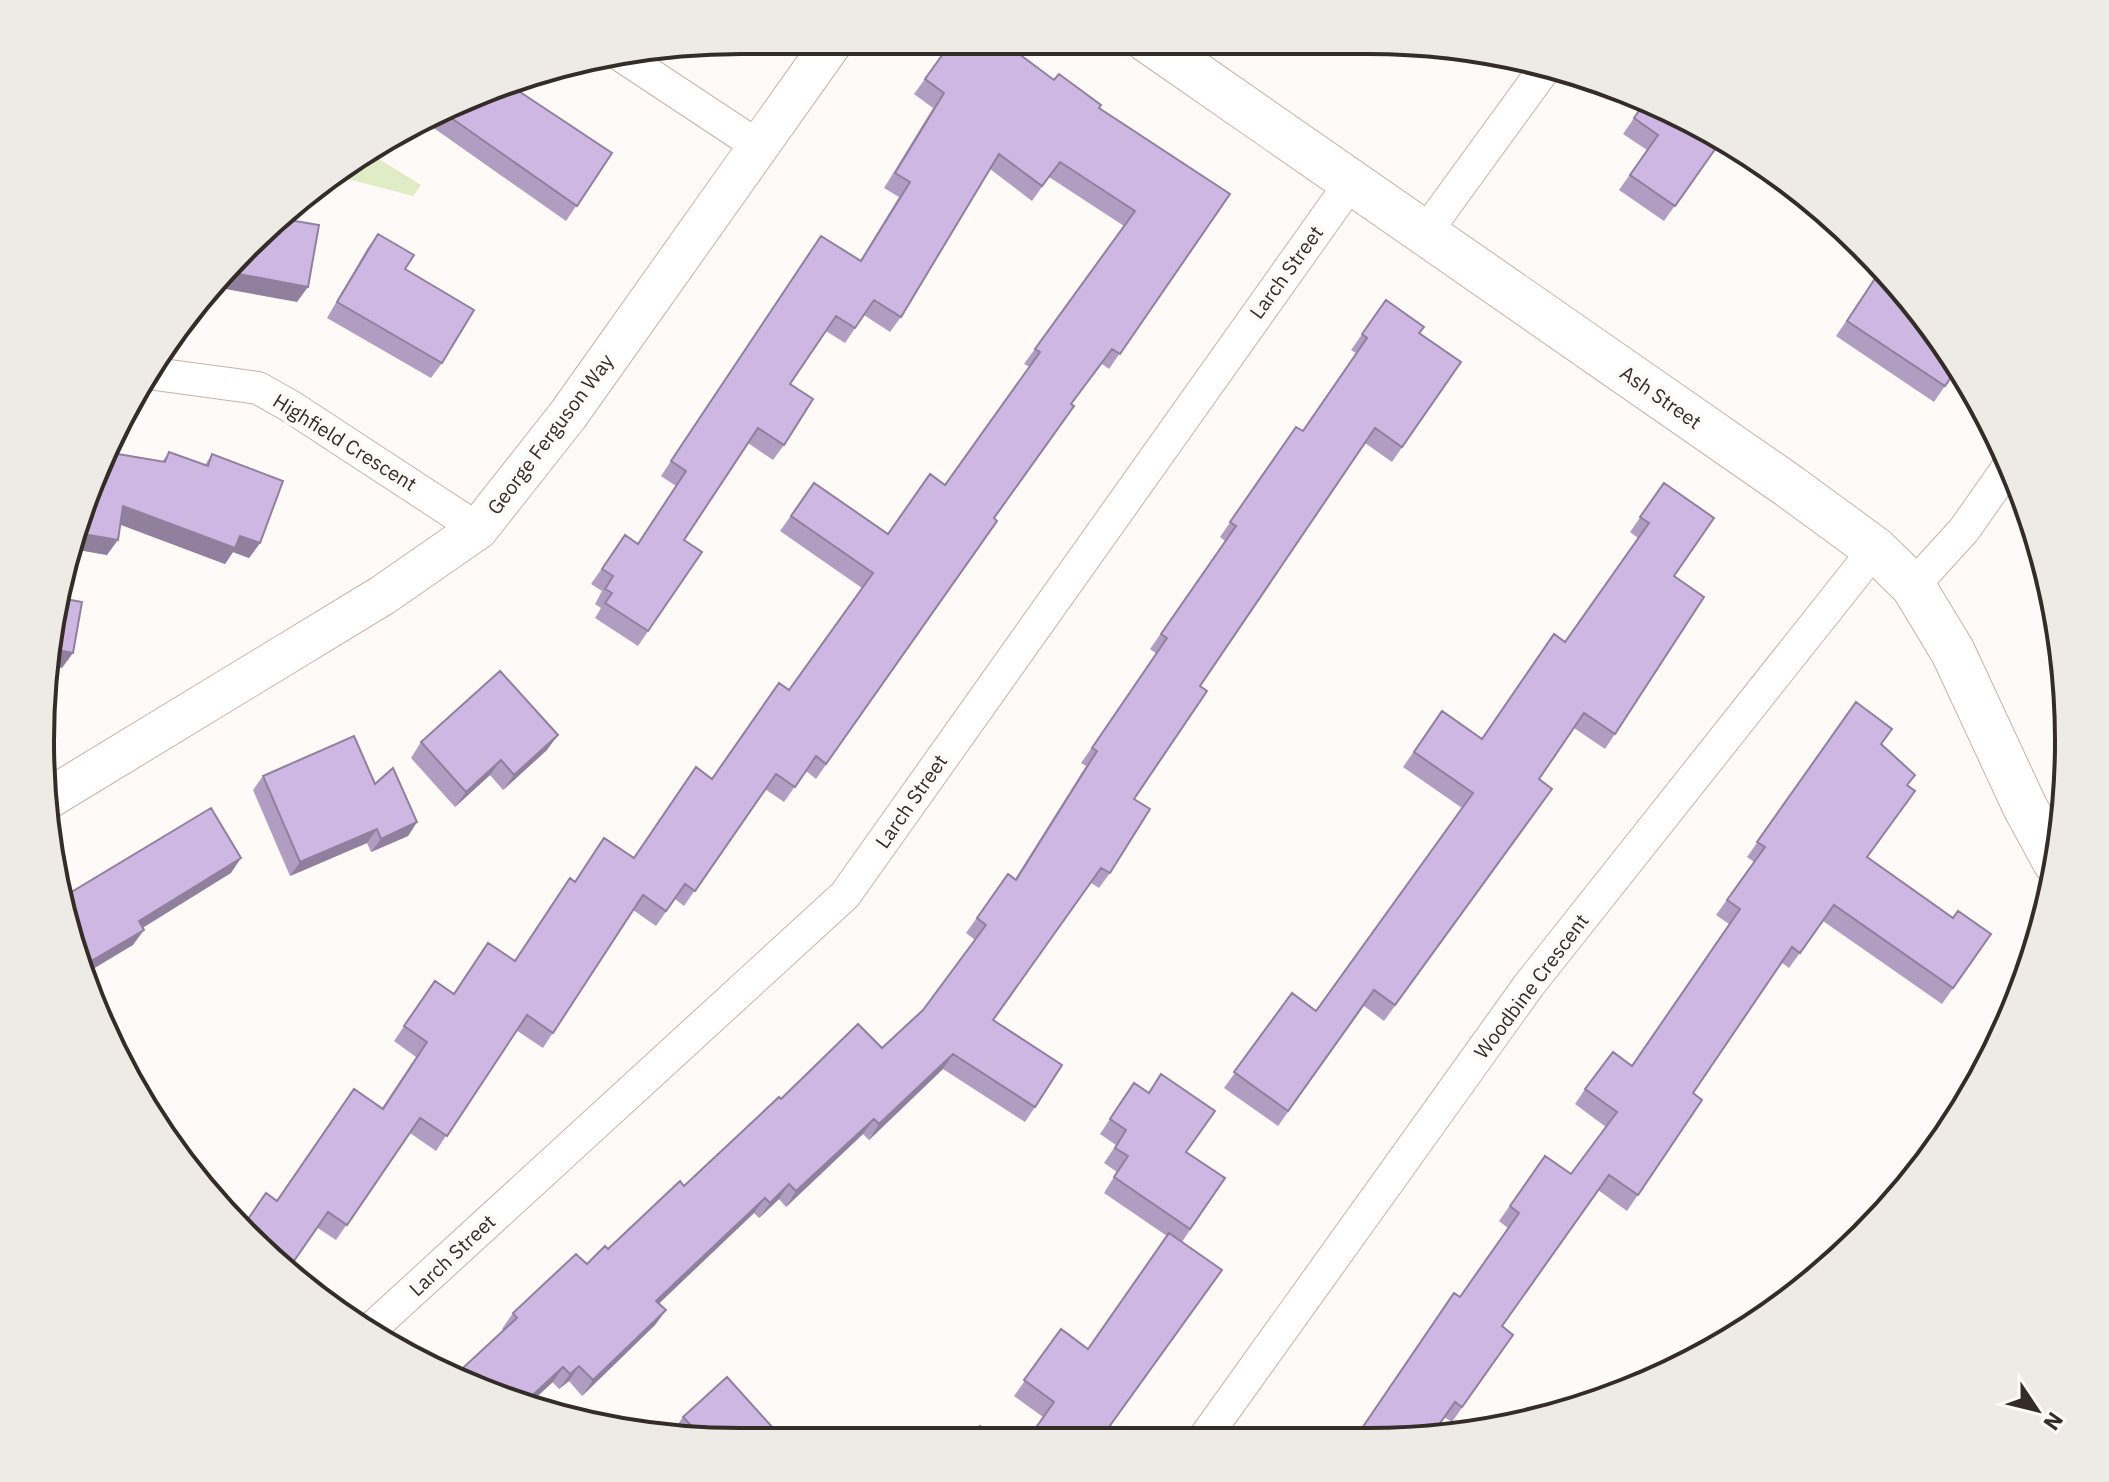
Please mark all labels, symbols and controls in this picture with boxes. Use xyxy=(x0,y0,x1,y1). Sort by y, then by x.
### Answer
street label: Larch Street xyxy=(1243,220,1329,324)
street label: George Ferguson Way xyxy=(481,348,619,520)
street label: Ash Street xyxy=(1615,359,1707,435)
street label: Highfield Crescent xyxy=(268,387,422,497)
street label: Larch Street xyxy=(869,749,953,853)
street label: Woodbine Crescent xyxy=(1468,908,1594,1064)
street label: Larch Street xyxy=(403,1208,501,1302)
north arrow xyxy=(1997,1370,2077,1450)
text: N xyxy=(2037,1407,2070,1437)

